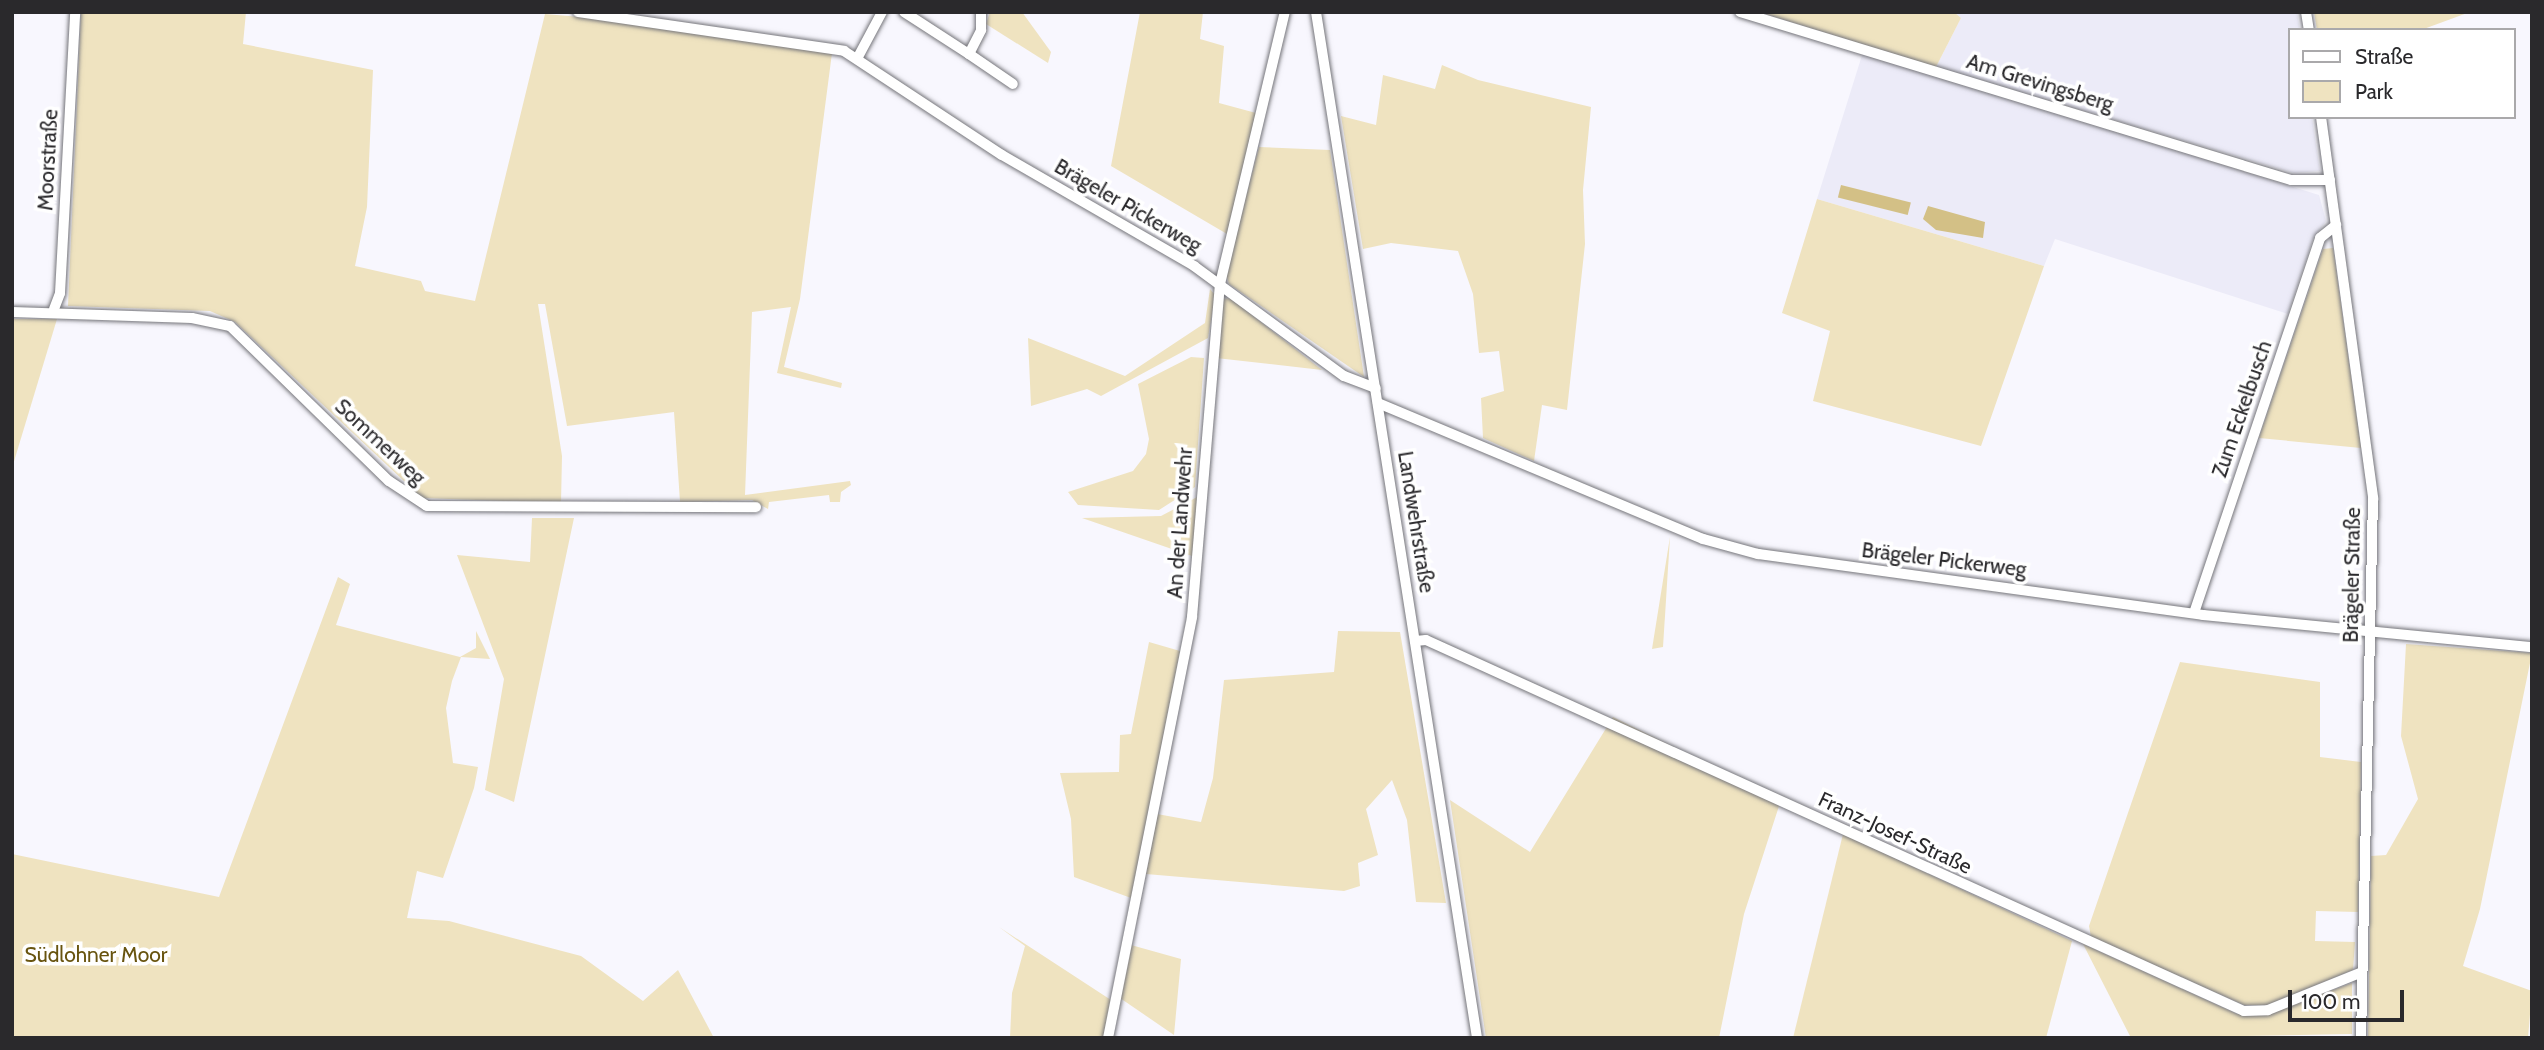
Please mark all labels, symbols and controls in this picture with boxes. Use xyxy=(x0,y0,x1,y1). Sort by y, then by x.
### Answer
legend xyxy=(2288,28,2516,119)
text: Straße xyxy=(2355,44,2413,69)
street label: Am Grevingsberg xyxy=(1964,49,2116,117)
text: Park xyxy=(2355,79,2393,104)
street label: Moorstraße xyxy=(33,109,63,211)
street label: Brägeler Pickerweg xyxy=(1050,154,1206,258)
street label: Zum Eckelbusch xyxy=(2207,337,2277,481)
street label: Sommerweg xyxy=(330,394,430,490)
street label: An der Landwehr xyxy=(1162,447,1198,599)
street label: Landwehrstraße xyxy=(1392,449,1440,595)
street label: Brägeler Straße xyxy=(2338,507,2366,643)
street label: Brägeler Pickerweg xyxy=(1860,537,2028,583)
street label: Franz-Josef-Straße xyxy=(1814,786,1976,880)
park label: Südlohner Moor xyxy=(25,942,167,968)
scale bar xyxy=(2292,976,2408,1020)
text: 100 m xyxy=(2301,989,2360,1014)

